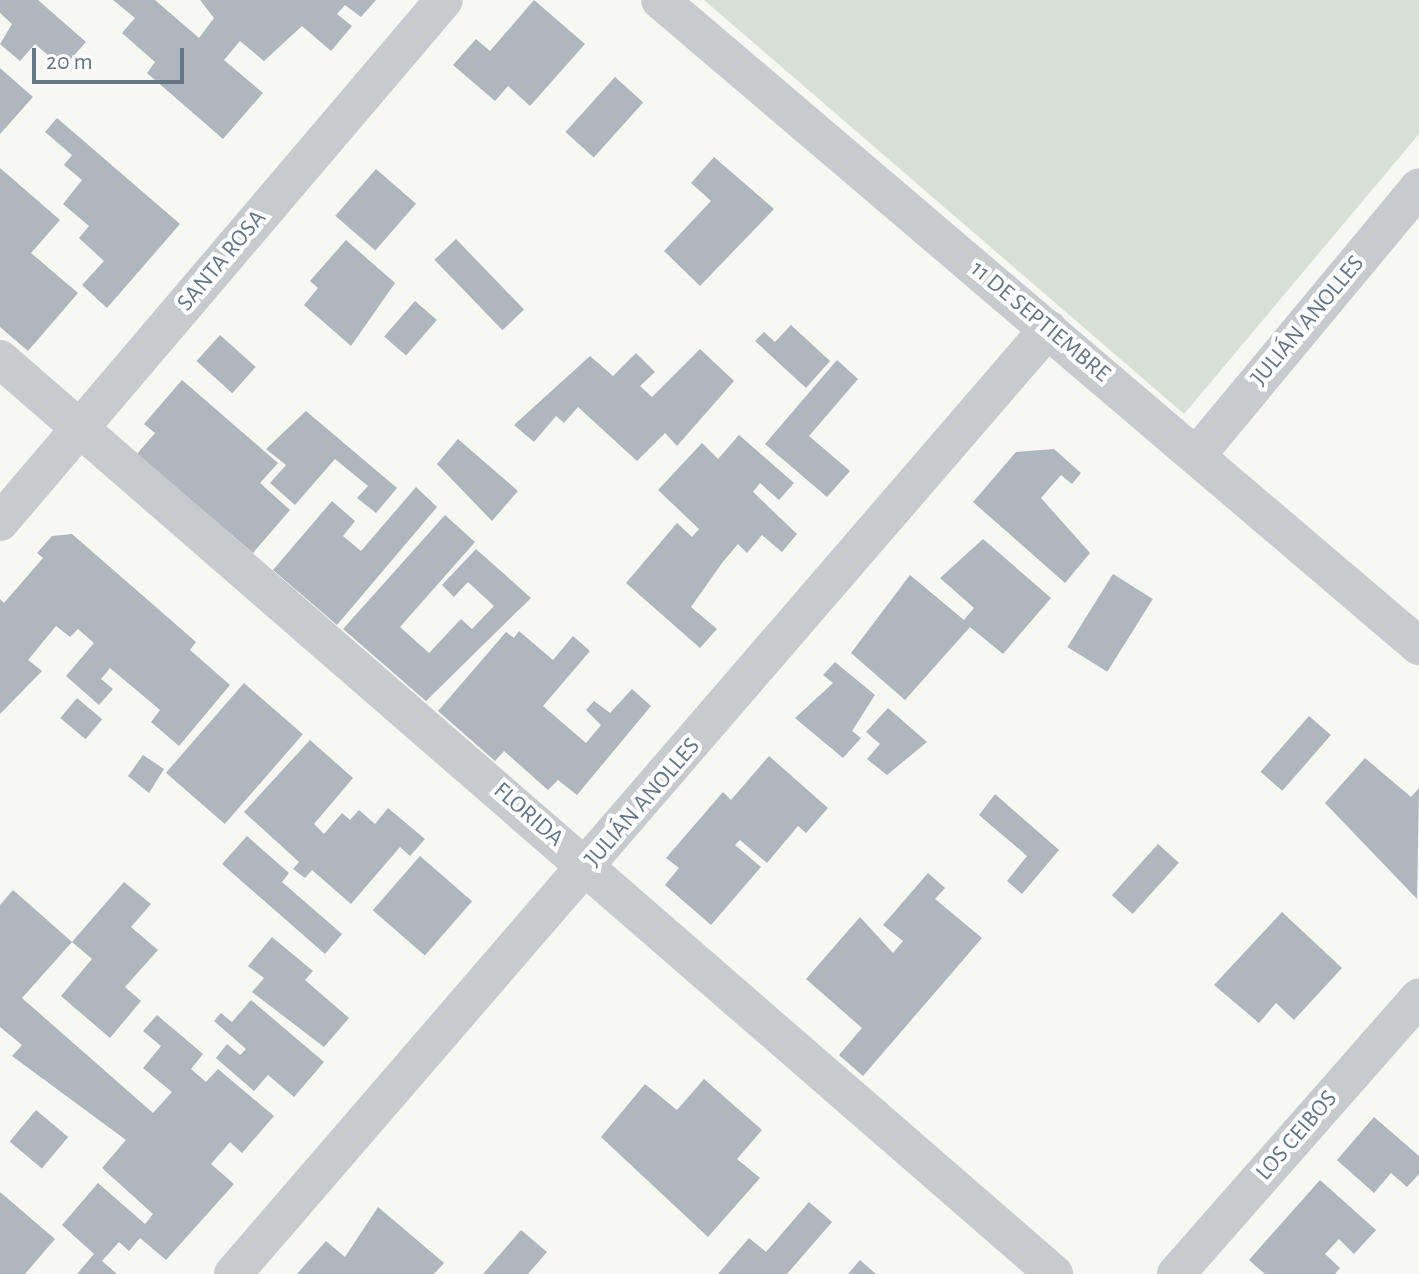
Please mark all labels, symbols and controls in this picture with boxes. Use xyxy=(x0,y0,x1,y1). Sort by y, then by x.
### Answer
scale bar xyxy=(36,32,188,82)
text: 20 m xyxy=(46,50,93,74)
street label: SANTA ROSA xyxy=(171,205,273,317)
street label: JULIÁN ANOLLES xyxy=(1245,250,1371,392)
street label: 11 DE SEPTIEMBRE xyxy=(964,255,1116,389)
street label: JULIÁN ANOLLES xyxy=(579,733,707,873)
street label: FLORIDA xyxy=(487,777,569,853)
street label: LOS CEIBOS xyxy=(1250,1085,1344,1187)

